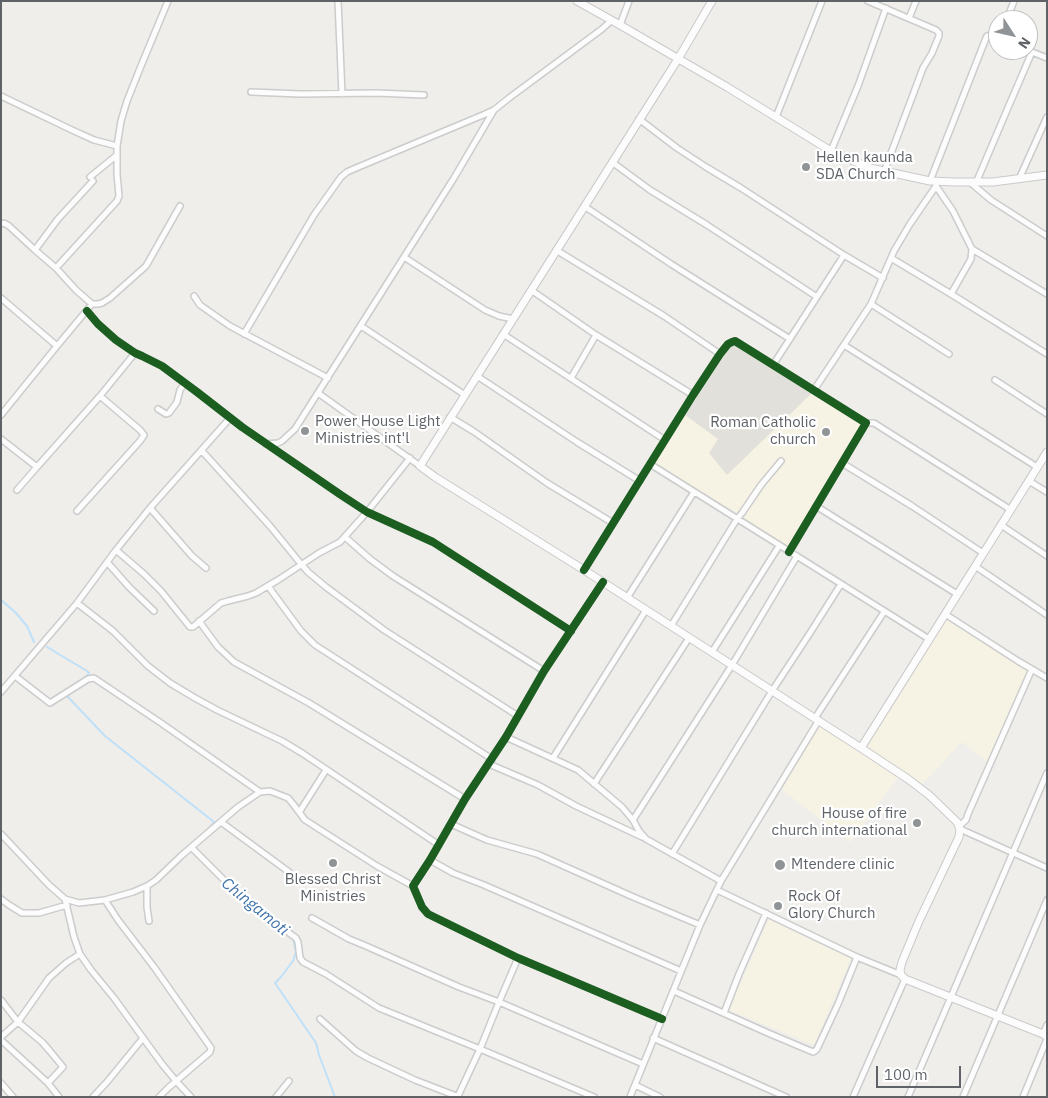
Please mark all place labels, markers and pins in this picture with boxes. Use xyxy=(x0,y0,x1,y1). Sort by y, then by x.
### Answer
place label: Hellen kaunda SDA Church xyxy=(816,149,913,184)
marker: Hellen kaunda SDA Church xyxy=(800,161,812,173)
place label: Power House Light Ministries int'l xyxy=(315,413,440,448)
place label: Roman Catholic church xyxy=(710,414,816,449)
marker: Power House Light Ministries int'l xyxy=(299,425,311,437)
marker: Roman Catholic church xyxy=(820,426,832,438)
place label: House of fire church international xyxy=(772,805,907,840)
marker: House of fire church international xyxy=(911,817,923,829)
place label: Mtendere clinic xyxy=(791,856,894,874)
marker: Blessed Christ Ministries xyxy=(327,857,339,869)
marker: Mtendere clinic xyxy=(773,858,787,872)
place label: Blessed Christ Ministries xyxy=(285,871,381,906)
place label: Rock Of Glory Church xyxy=(788,888,875,923)
marker: Rock Of Glory Church xyxy=(772,900,784,912)

